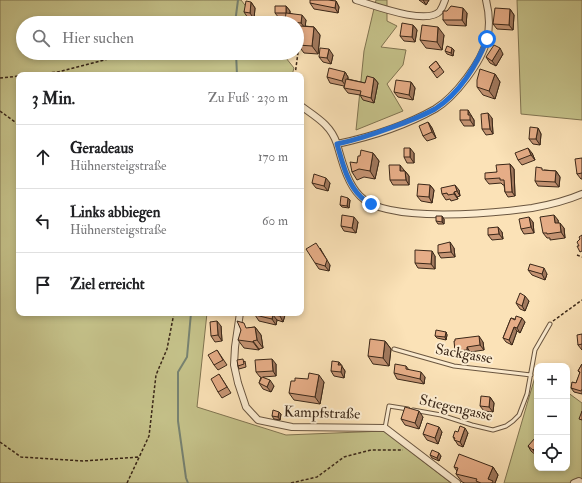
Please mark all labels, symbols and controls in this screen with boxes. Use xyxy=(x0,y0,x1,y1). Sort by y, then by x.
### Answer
search box xyxy=(16,16,304,60)
icon: search xyxy=(30,27,52,49)
text: Hier suchen xyxy=(62,29,134,48)
route start xyxy=(478,30,496,48)
text: 3 Min. xyxy=(32,88,75,109)
text: Zu Fuß · 230 m xyxy=(208,90,288,106)
text: Geradeaus xyxy=(70,139,133,158)
icon: ahead xyxy=(32,146,54,168)
text: 170 m xyxy=(258,149,288,165)
text: Hühnersteigstraße xyxy=(70,158,166,174)
route end xyxy=(362,195,380,213)
text: Links abbiegen xyxy=(70,203,160,222)
icon: left xyxy=(32,210,54,232)
text: 60 m xyxy=(262,213,288,229)
text: Hühnersteigstraße xyxy=(70,222,166,238)
icon: arrive xyxy=(32,274,54,296)
text: Ziel erreicht xyxy=(70,275,145,294)
street label: Sackgasse xyxy=(434,340,494,368)
map controls xyxy=(534,363,570,471)
button: + xyxy=(534,363,570,399)
street label: Stiegengasse xyxy=(417,390,495,426)
button: − xyxy=(534,399,570,435)
street label: Kampfstraße xyxy=(283,402,361,425)
button: locate xyxy=(534,435,570,471)

